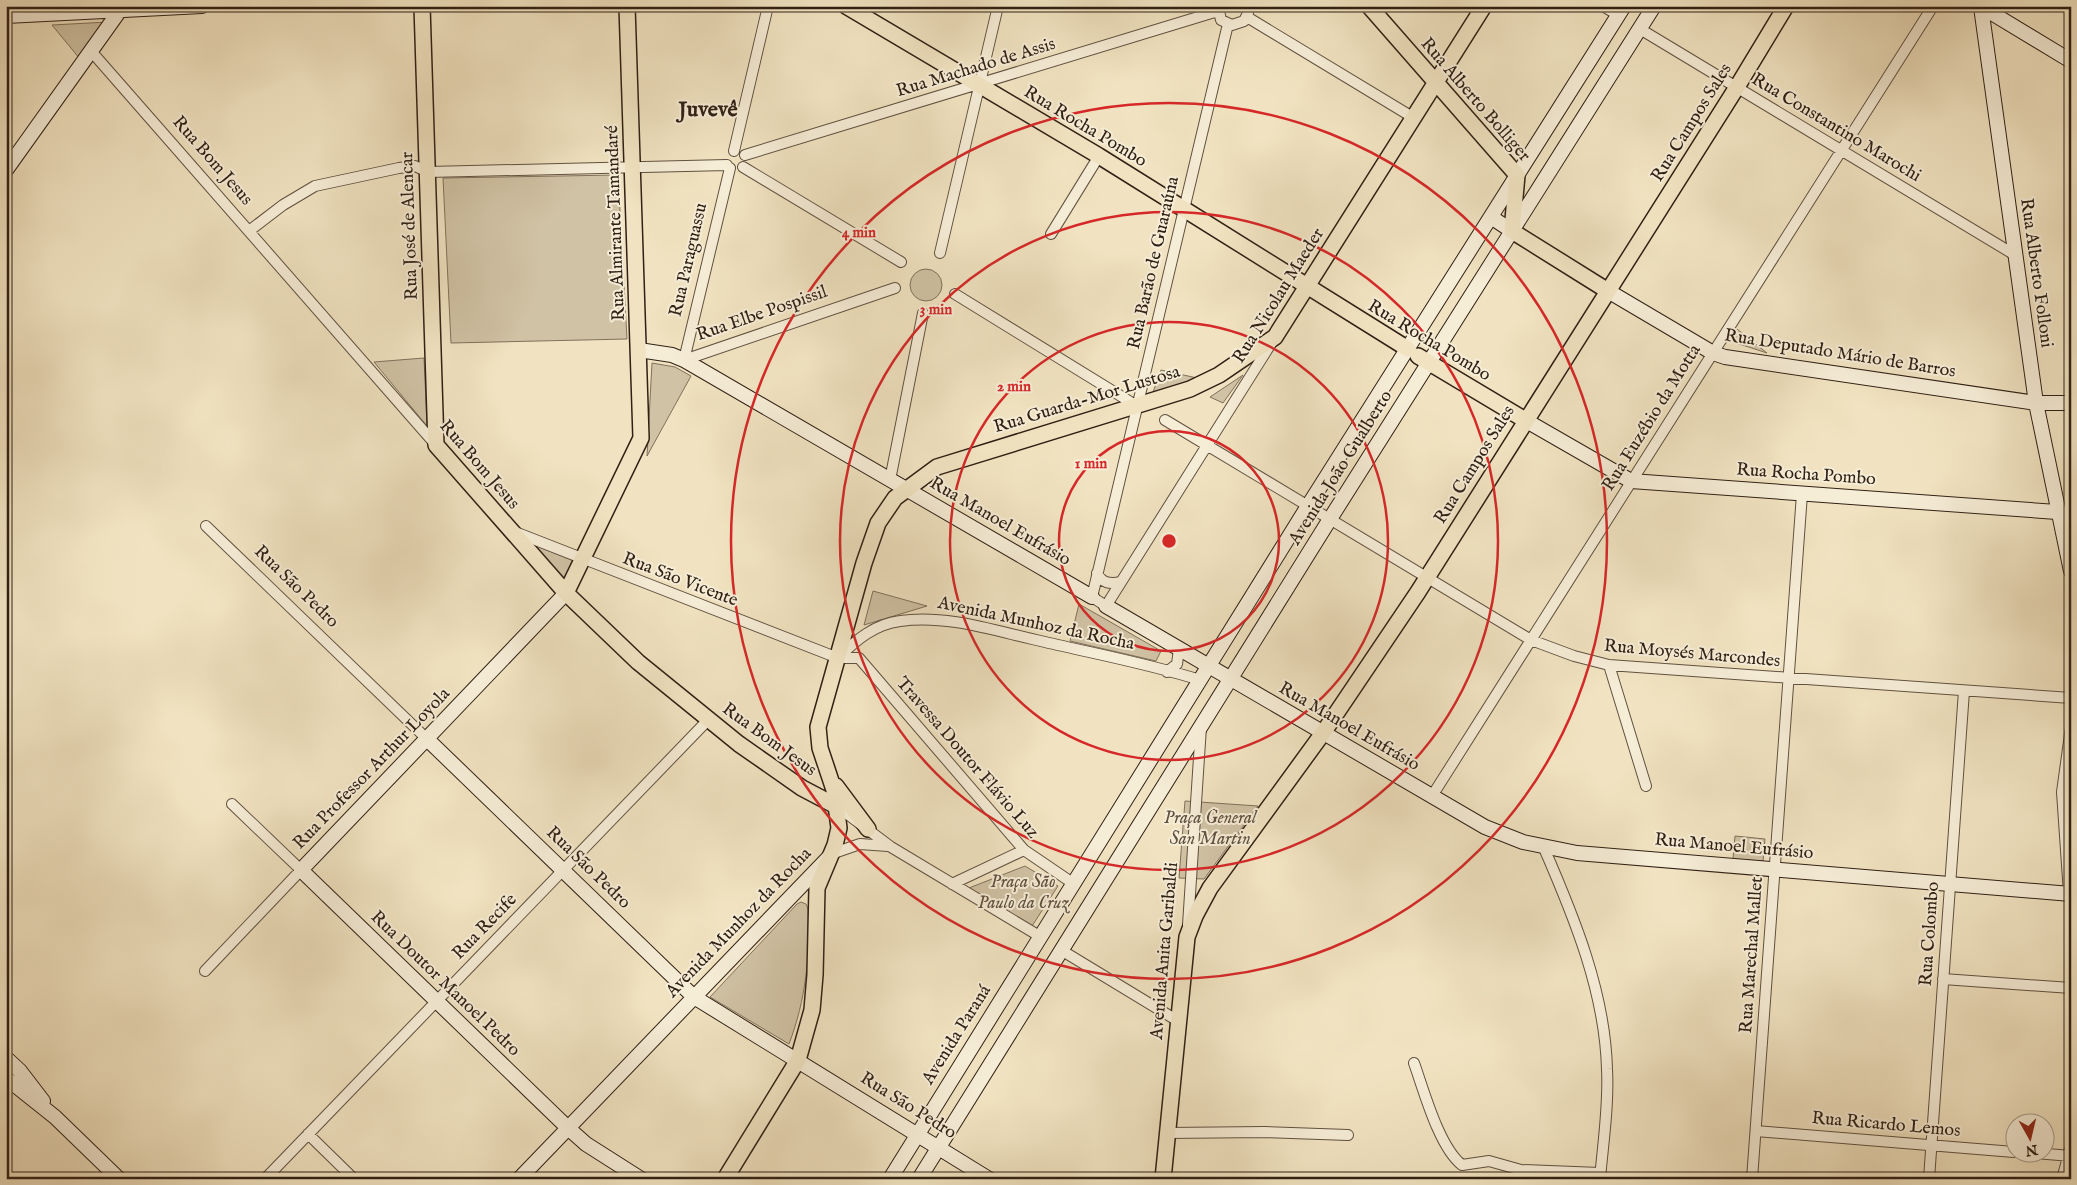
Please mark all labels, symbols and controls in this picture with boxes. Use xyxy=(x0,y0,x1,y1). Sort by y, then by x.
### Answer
street label: Rua Machado de Assis xyxy=(894,33,1058,103)
street label: Rua Alberto Bolliger xyxy=(1415,33,1535,167)
street label: Rua Campos Sales xyxy=(1646,60,1738,186)
street label: Rua Constantino Marochi xyxy=(1747,68,1925,188)
street label: Rua Rocha Pombo xyxy=(1019,81,1151,173)
district label: Juvevê xyxy=(675,96,738,124)
street label: Rua Bom Jesus xyxy=(167,111,257,211)
street label: Rua Almirante Tamandaré xyxy=(601,125,631,321)
street label: Rua José de Alencar xyxy=(396,151,424,301)
street label: Rua Barão de Guaraúna xyxy=(1123,174,1185,352)
street label: Rua Alberto Folloni xyxy=(2014,197,2058,349)
street label: Rua Paraguassu xyxy=(665,201,713,319)
text: 4 min xyxy=(842,223,876,242)
street label: Rua Nicolau Maeder xyxy=(1228,224,1330,368)
street label: Rua Elbe Pospissil xyxy=(694,281,831,347)
street label: Rua Rocha Pombo xyxy=(1363,295,1495,387)
text: 3 min xyxy=(920,300,952,319)
street label: Rua Deputado Mário de Barros xyxy=(1723,324,1957,384)
street label: Rua Euzébio da Motta xyxy=(1598,340,1707,496)
street label: Rua Guarda-Mor Lustosa xyxy=(991,361,1183,439)
text: 2 min xyxy=(997,377,1031,396)
street label: Avenida João Gualberto xyxy=(1283,386,1398,551)
street label: Rua Campos Sales xyxy=(1429,402,1521,528)
street label: Rua Bom Jesus xyxy=(434,415,524,515)
text: 1 min xyxy=(1075,454,1107,473)
street label: Rua Rocha Pombo xyxy=(1735,459,1877,491)
street label: Rua Manoel Eufrásio xyxy=(925,472,1075,572)
centre of rings xyxy=(1160,532,1178,550)
street label: Rua São Pedro xyxy=(249,541,344,634)
street label: Rua São Vicente xyxy=(619,547,741,613)
street label: Avenida Munhoz da Rocha xyxy=(935,592,1137,656)
street label: Rua Moysés Marcondes xyxy=(1603,635,1781,673)
street label: Travessa Doutor Flávio Luz xyxy=(890,672,1044,844)
street label: Rua Manoel Eufrásio xyxy=(1274,677,1424,777)
street label: Rua Professor Arthur Loyola xyxy=(289,683,456,855)
street label: Rua Bom Jesus xyxy=(717,698,821,782)
park label: Praça General San Martin xyxy=(1164,807,1258,851)
street label: Rua São Pedro xyxy=(541,822,636,915)
street label: Rua Manoel Eufrásio xyxy=(1654,829,1815,865)
street label: Avenida Munhoz da Rocha xyxy=(660,843,817,1004)
street label: Avenida Anita Garibaldi xyxy=(1146,861,1184,1042)
park label: Praça São Paulo da Cruz xyxy=(978,871,1071,915)
street label: Rua Marechal Mallet xyxy=(1735,876,1769,1034)
street label: Rua Colombo xyxy=(1915,881,1945,987)
street label: Rua Recife xyxy=(448,889,522,965)
street label: Rua Doutor Manoel Pedro xyxy=(365,906,525,1062)
street label: Avenida Paraná xyxy=(917,981,997,1090)
street label: Rua São Pedro xyxy=(855,1067,961,1145)
street label: Rua Ricardo Lemos xyxy=(1811,1107,1961,1143)
north arrow xyxy=(2004,1112,2054,1162)
text: N xyxy=(2024,1140,2040,1160)

